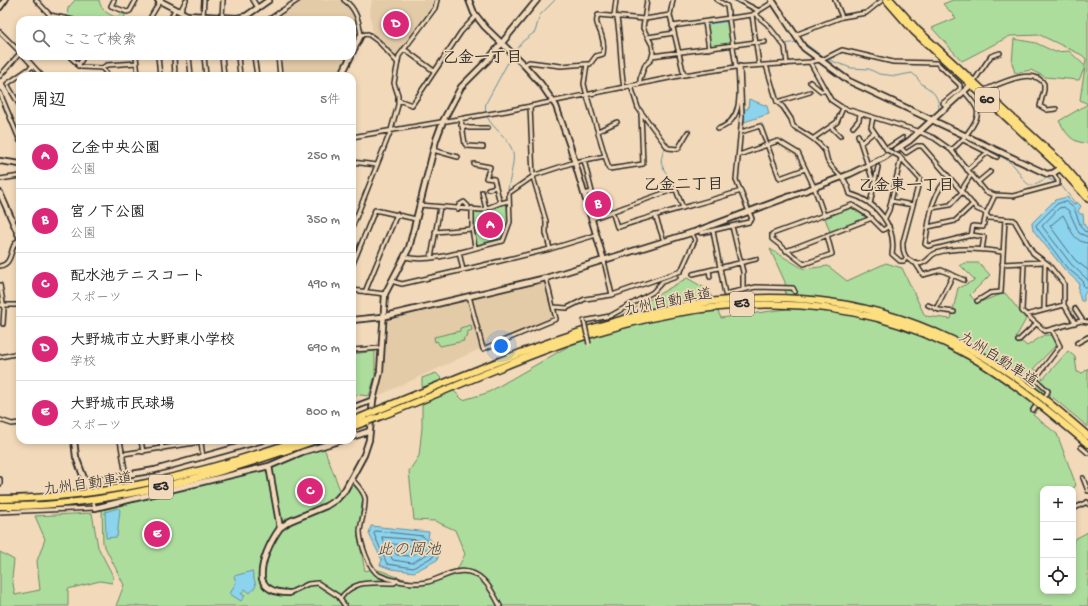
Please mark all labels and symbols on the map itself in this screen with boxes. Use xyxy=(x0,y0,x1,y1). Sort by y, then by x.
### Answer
pin: D xyxy=(383,9,409,39)
district label: 乙金一丁目 xyxy=(442,48,522,69)
road number: 60 xyxy=(975,88,999,112)
district label: 乙金二丁目 xyxy=(643,175,723,196)
district label: 乙金東一丁目 xyxy=(858,176,954,197)
pin: B xyxy=(585,189,611,219)
pin: A xyxy=(477,210,503,240)
street label: 九州自動車道 xyxy=(622,285,714,320)
road number: E3 xyxy=(730,292,754,316)
street label: 九州自動車道 xyxy=(955,328,1041,391)
your location xyxy=(491,336,511,356)
street label: 九州自動車道 xyxy=(42,469,134,500)
road number: E3 xyxy=(149,475,173,499)
pin: C xyxy=(297,476,323,506)
pin: E xyxy=(144,519,170,549)
water label: 此の岡池 xyxy=(377,541,442,561)

